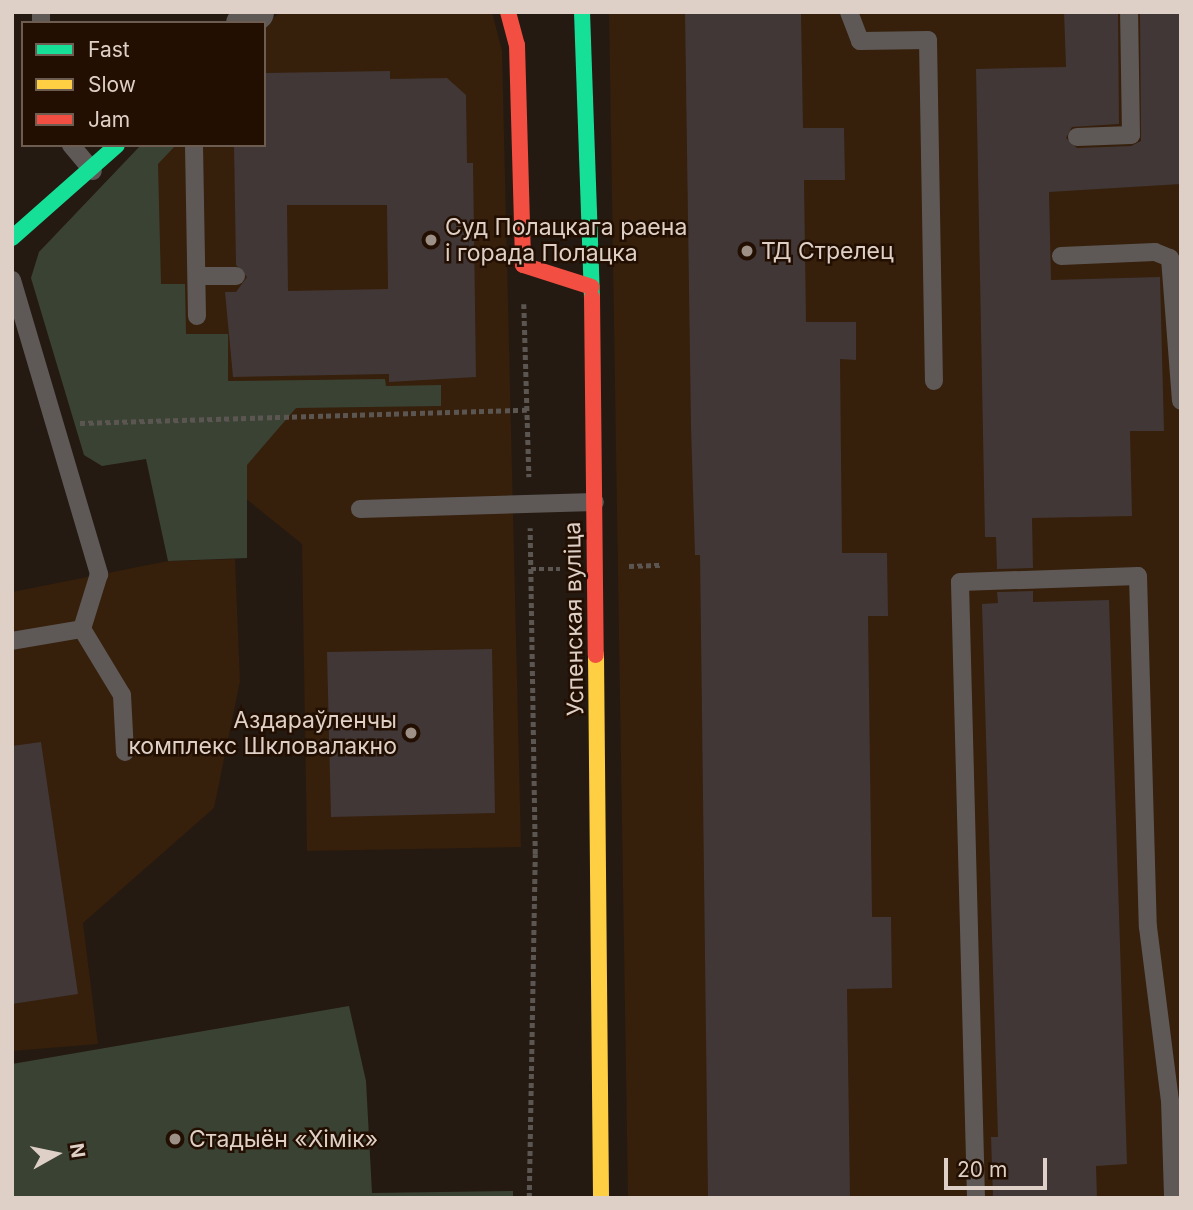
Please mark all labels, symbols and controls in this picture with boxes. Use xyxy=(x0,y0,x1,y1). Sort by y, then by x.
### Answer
legend xyxy=(21,21,266,147)
text: Fast xyxy=(88,37,130,62)
text: Slow xyxy=(88,72,136,97)
text: Jam xyxy=(88,107,130,132)
place label: Суд Полацкага раена і горада Полацка xyxy=(445,213,687,267)
marker: Суд Полацкага раена і горада Полацка xyxy=(423,232,439,248)
place label: ТД Стрелец xyxy=(761,237,894,265)
marker: ТД Стрелец xyxy=(739,243,755,259)
street label: Успенская вуліца xyxy=(559,522,589,716)
place label: Аздараўленчы комплекс Шкловалакно xyxy=(128,706,397,760)
marker: Аздараўленчы комплекс Шкловалакно xyxy=(403,725,419,741)
north arrow xyxy=(21,1119,91,1189)
place label: Стадыён «Хімік» xyxy=(189,1125,378,1153)
marker: Стадыён «Хімік» xyxy=(167,1131,183,1147)
text: N xyxy=(65,1142,90,1160)
scale bar xyxy=(948,1144,1051,1188)
text: 20 m xyxy=(957,1157,1007,1182)

